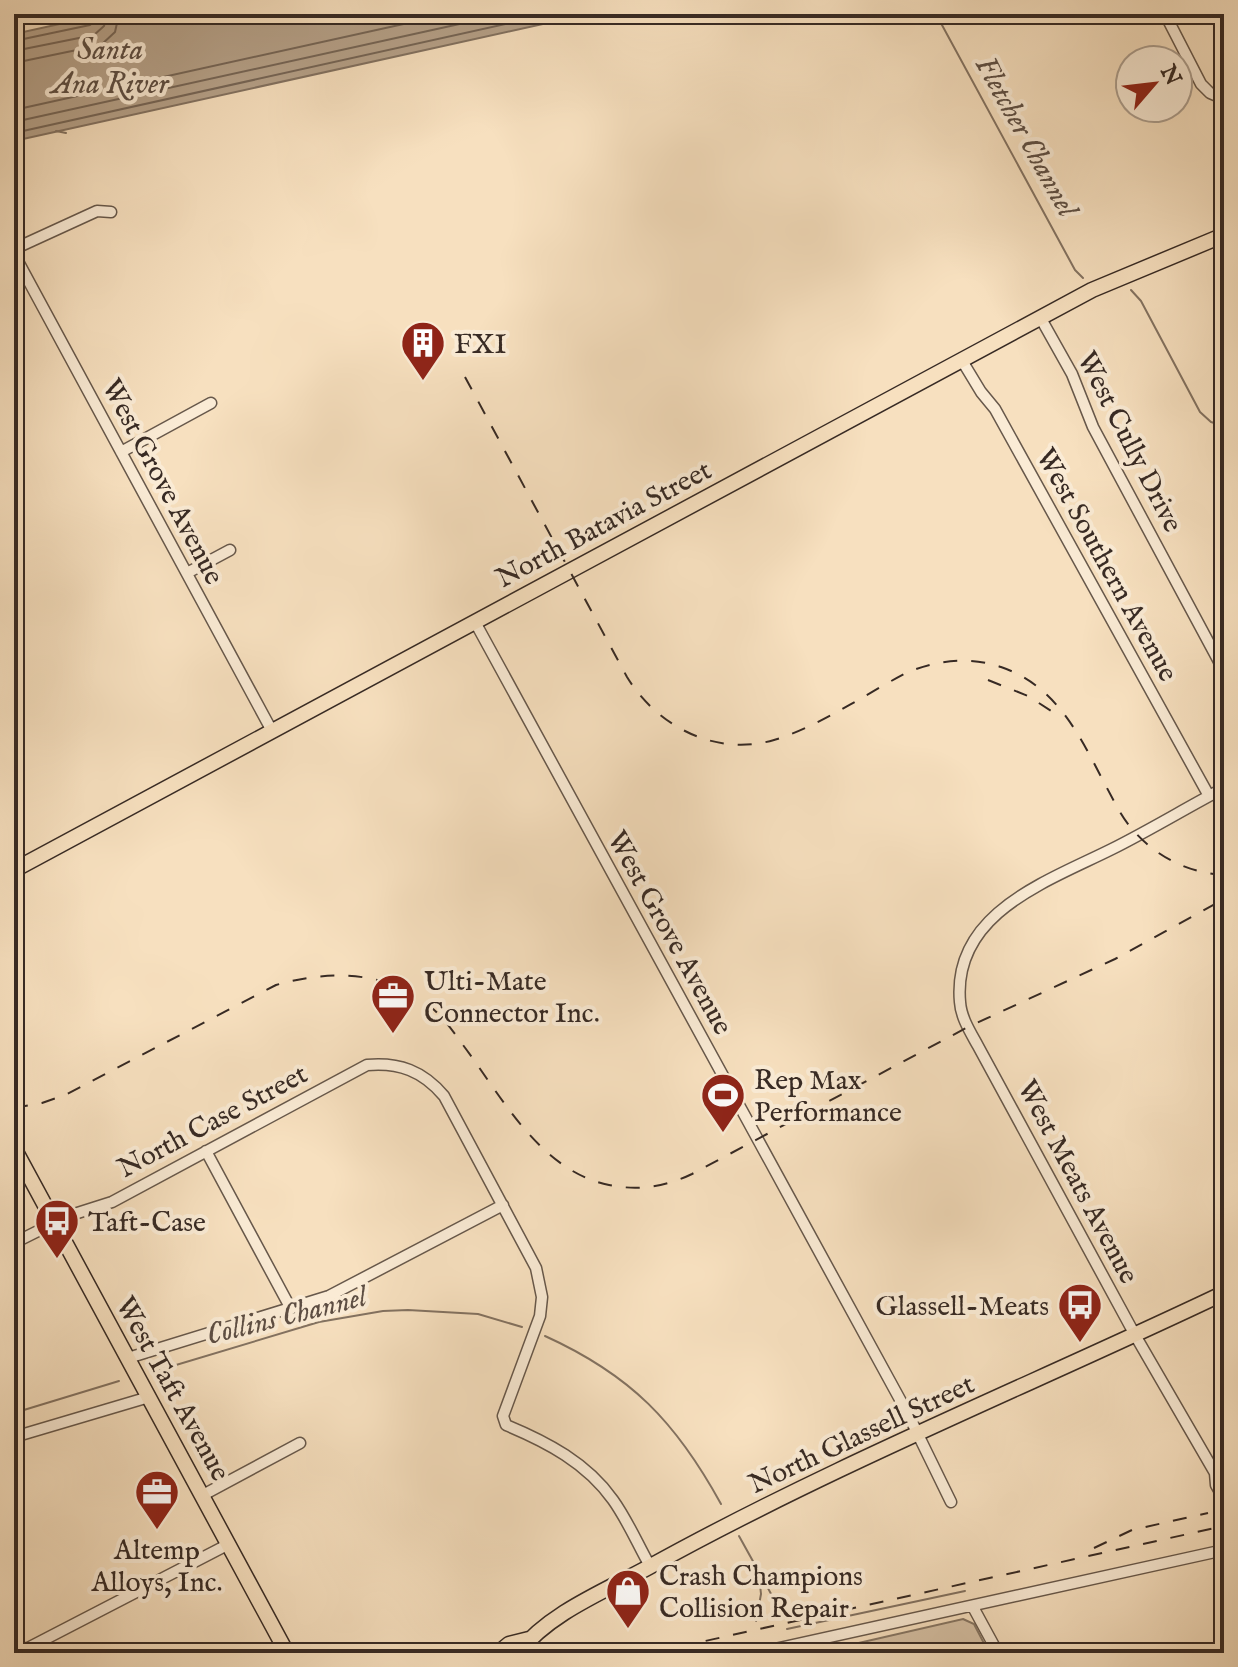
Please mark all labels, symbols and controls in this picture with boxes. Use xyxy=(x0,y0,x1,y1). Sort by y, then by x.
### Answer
water label: Santa Ana River xyxy=(49,32,170,104)
north arrow xyxy=(1114,44,1194,124)
water label: Fletcher Channel xyxy=(965,50,1086,227)
text: N xyxy=(1153,60,1187,91)
building icon: FXI xyxy=(399,319,447,382)
place label: FXI xyxy=(454,328,506,363)
street label: West Cully Drive xyxy=(1068,346,1189,539)
street label: West Grove Avenue xyxy=(93,373,231,591)
street label: West Southern Avenue xyxy=(1027,442,1185,688)
street label: North Batavia Street xyxy=(490,453,718,597)
street label: West Grove Avenue xyxy=(598,825,739,1041)
place label: Ulti-Mate Connector Inc. xyxy=(424,965,600,1032)
office icon: Ulti-Mate Connector Inc. xyxy=(369,972,417,1035)
street label: North Case Street xyxy=(112,1057,314,1187)
place label: Rep Max Performance xyxy=(754,1064,902,1131)
sports icon: Rep Max Performance xyxy=(699,1071,747,1134)
street label: West Meats Avenue xyxy=(1008,1074,1145,1290)
bus stop icon: Taft-Case xyxy=(33,1197,81,1260)
place label: Taft-Case xyxy=(88,1206,206,1241)
water label: Collins Channel xyxy=(203,1278,373,1355)
bus stop icon: Glassell-Meats xyxy=(1056,1281,1104,1344)
place label: Glassell-Meats xyxy=(876,1290,1049,1325)
street label: West Taft Avenue xyxy=(107,1291,237,1488)
street label: North Glassell Street xyxy=(744,1367,981,1503)
office icon: Altemp Alloys, Inc. xyxy=(133,1468,181,1531)
place label: Altemp Alloys, Inc. xyxy=(90,1534,223,1601)
place label: Crash Champions Collision Repair xyxy=(659,1560,863,1627)
shop icon: Crash Champions Collision Repair xyxy=(604,1567,652,1630)

